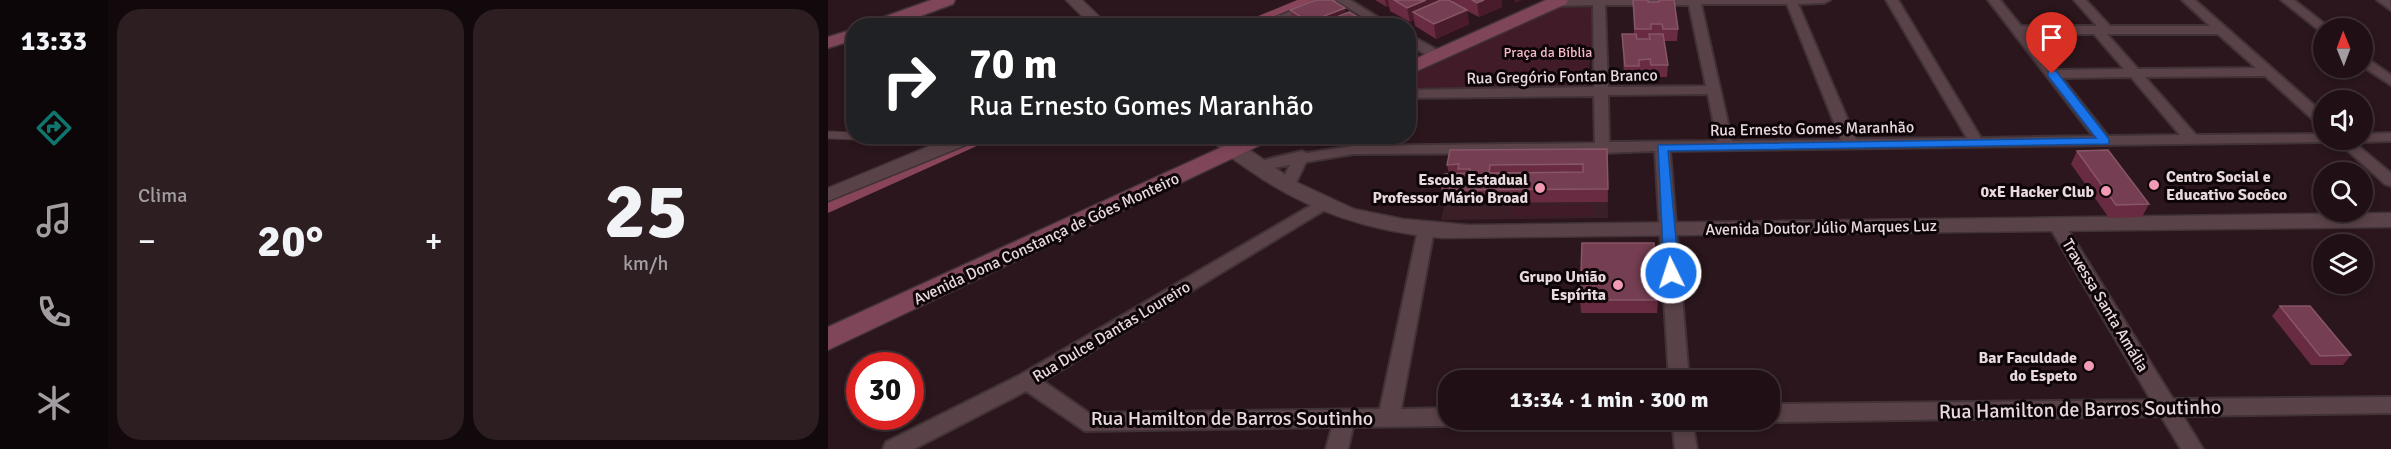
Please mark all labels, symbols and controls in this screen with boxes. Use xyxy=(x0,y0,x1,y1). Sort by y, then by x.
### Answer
pin xyxy=(2026,12,2077,74)
north arrow xyxy=(2313,18,2373,78)
map controls xyxy=(2313,18,2373,294)
icon: arrive xyxy=(2035,21,2068,54)
text: 13:33 xyxy=(21,25,87,58)
text: 70 m xyxy=(969,39,1058,90)
icon: right xyxy=(870,42,948,120)
park label: Praça da Bíblia xyxy=(1504,44,1592,61)
street label: Rua Gregório Fontan Branco xyxy=(1466,65,1658,89)
text: Rua Ernesto Gomes Maranhão xyxy=(969,90,1314,123)
button: sound xyxy=(2313,90,2373,150)
icon: directions xyxy=(33,107,75,149)
street label: Rua Ernesto Gomes Maranhão xyxy=(1710,117,1914,141)
button: search xyxy=(2313,162,2373,222)
text: 25 xyxy=(604,164,688,260)
place label: Centro Social e Educativo Socôco xyxy=(2166,167,2287,205)
street label: Avenida Dona Constança de Góes Monteiro xyxy=(910,168,1182,309)
place label: Escola Estadual Professor Mário Broad xyxy=(1372,170,1528,208)
marker: Centro Social e Educativo Socôco xyxy=(2147,178,2161,192)
marker: Escola Estadual Professor Mário Broad xyxy=(1533,181,1547,195)
place label: 0xE Hacker Club xyxy=(1980,182,2094,202)
text: Clima xyxy=(138,183,187,208)
marker: 0xE Hacker Club xyxy=(2099,184,2113,198)
icon: music xyxy=(33,199,75,241)
text: 20° xyxy=(257,214,324,269)
street label: Avenida Doutor Júlio Marques Luz xyxy=(1705,216,1937,240)
text: − xyxy=(138,221,156,262)
text: + xyxy=(425,221,442,262)
button: layers xyxy=(2313,234,2373,294)
street label: Travessa Santa Amália xyxy=(2057,235,2153,376)
position arrow xyxy=(1639,241,1703,305)
text: km/h xyxy=(623,251,668,276)
place label: Grupo União Espírita xyxy=(1519,267,1606,305)
street label: Rua Dulce Dantas Loureiro xyxy=(1029,277,1194,387)
marker: Grupo União Espírita xyxy=(1611,278,1625,292)
icon: phone xyxy=(33,291,75,333)
place label: Bar Faculdade do Espeto xyxy=(1978,348,2077,386)
speed limit sign: 30 xyxy=(846,352,924,430)
marker: Bar Faculdade do Espeto xyxy=(2082,359,2096,373)
icon: climate xyxy=(33,382,75,424)
text: 13:34 · 1 min · 300 m xyxy=(1509,386,1709,413)
street label: Rua Hamilton de Barros Soutinho xyxy=(1939,395,2221,424)
street label: Rua Hamilton de Barros Soutinho xyxy=(1091,406,1373,431)

